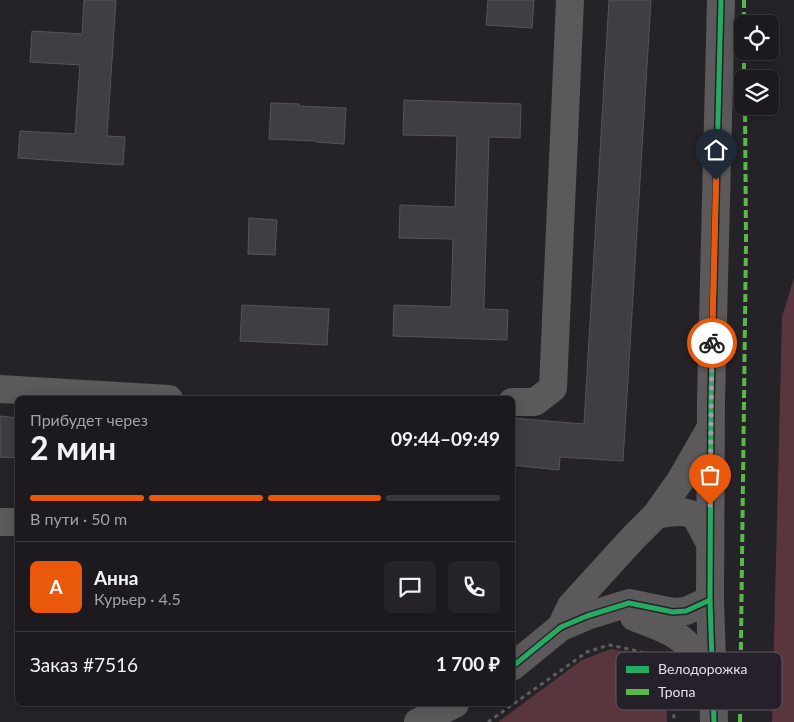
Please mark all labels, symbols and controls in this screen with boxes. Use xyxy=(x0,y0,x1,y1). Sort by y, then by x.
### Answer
map controls xyxy=(734,15,779,115)
button: locate xyxy=(734,15,779,60)
button: layers xyxy=(734,70,779,115)
pin xyxy=(695,129,737,180)
icon: home xyxy=(702,136,730,164)
courier xyxy=(687,318,737,368)
icon: bike xyxy=(698,329,726,357)
text: Прибудет через xyxy=(30,410,148,429)
text: 09:44–09:49 xyxy=(391,427,500,450)
text: 2 мин xyxy=(30,428,116,467)
pin xyxy=(689,454,731,505)
icon: bag xyxy=(696,461,724,489)
text: В пути · 50 m xyxy=(30,509,127,528)
button: chat xyxy=(384,561,436,613)
button: phone xyxy=(448,561,500,613)
text: Анна xyxy=(94,566,138,589)
text: А xyxy=(49,575,63,598)
text: Курьер · 4.5 xyxy=(94,589,181,608)
text: 1 700 ₽ xyxy=(436,652,500,675)
legend xyxy=(616,652,782,710)
text: Заказ #7516 xyxy=(30,653,138,676)
text: Велодорожка xyxy=(658,660,747,677)
text: Тропа xyxy=(658,683,695,700)

